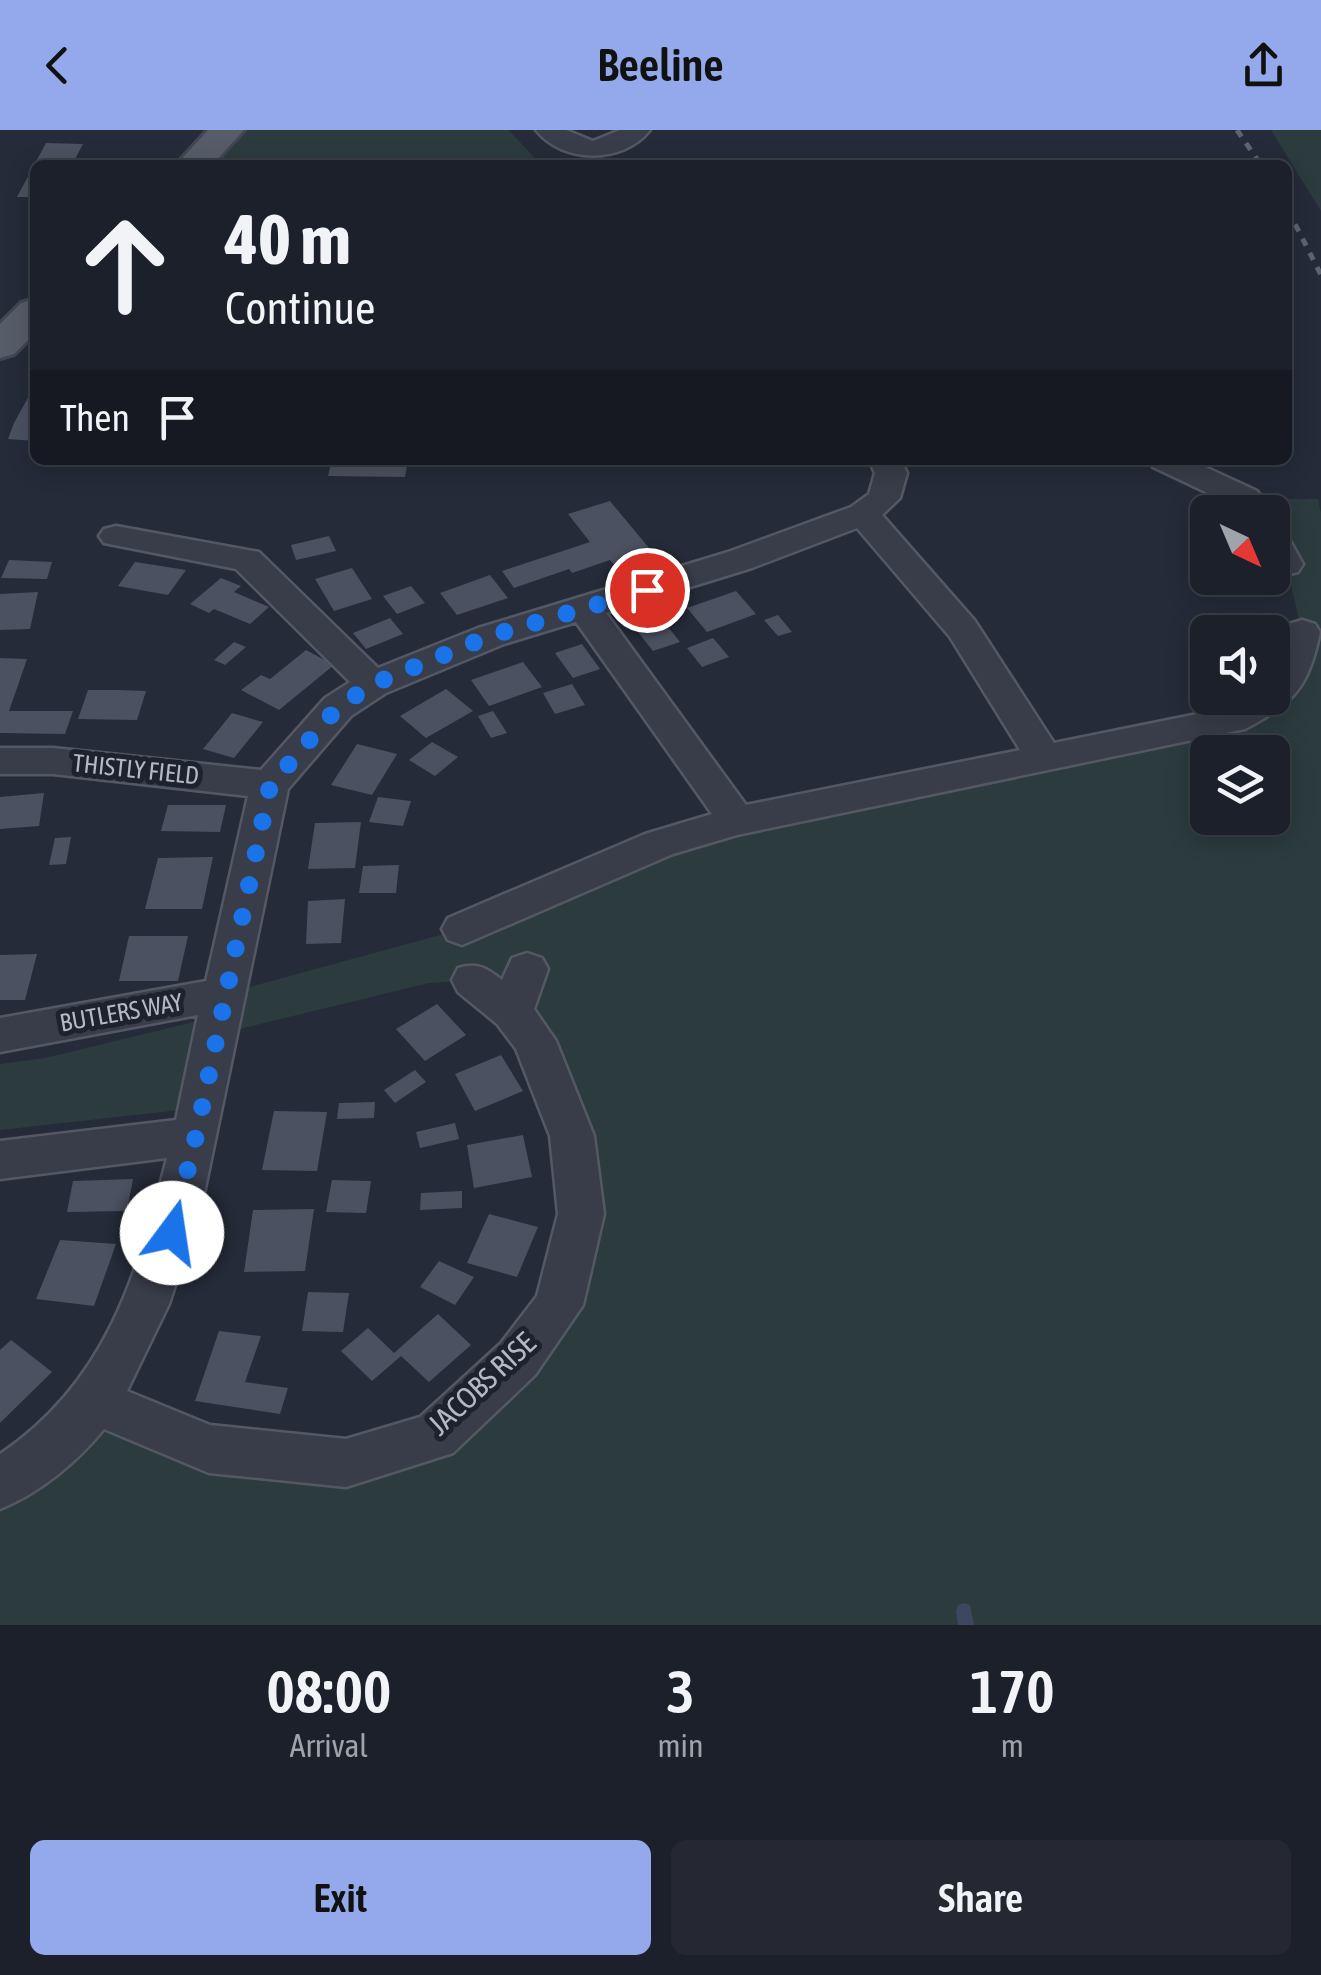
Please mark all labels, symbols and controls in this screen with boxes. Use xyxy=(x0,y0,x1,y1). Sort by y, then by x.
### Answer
icon: back xyxy=(30,38,85,93)
icon: share xyxy=(1236,38,1291,93)
text: Beeline xyxy=(597,39,724,91)
text: 40 m xyxy=(225,199,351,279)
icon: ahead xyxy=(60,200,190,330)
text: Continue xyxy=(225,282,376,334)
icon: arrive xyxy=(150,390,205,445)
text: Then xyxy=(60,396,130,439)
north arrow xyxy=(1190,495,1290,595)
map controls xyxy=(1190,495,1290,835)
pin xyxy=(605,548,690,633)
icon: arrive xyxy=(620,563,675,618)
button: sound xyxy=(1190,615,1290,715)
button: layers xyxy=(1190,735,1290,835)
street label: THISTLY FIELD xyxy=(72,748,200,790)
street label: BUTLERS WAY xyxy=(57,987,185,1037)
position arrow xyxy=(120,1181,224,1285)
street label: JACOBS RISE xyxy=(421,1325,542,1441)
text: 08:00 xyxy=(266,1657,391,1726)
text: 3 xyxy=(666,1657,695,1726)
text: 170 xyxy=(970,1657,1055,1726)
text: Arrival xyxy=(290,1727,368,1764)
text: min xyxy=(658,1727,703,1764)
text: m xyxy=(1001,1727,1024,1764)
button: Exit xyxy=(30,1840,651,1955)
button: Share xyxy=(671,1840,1291,1955)

